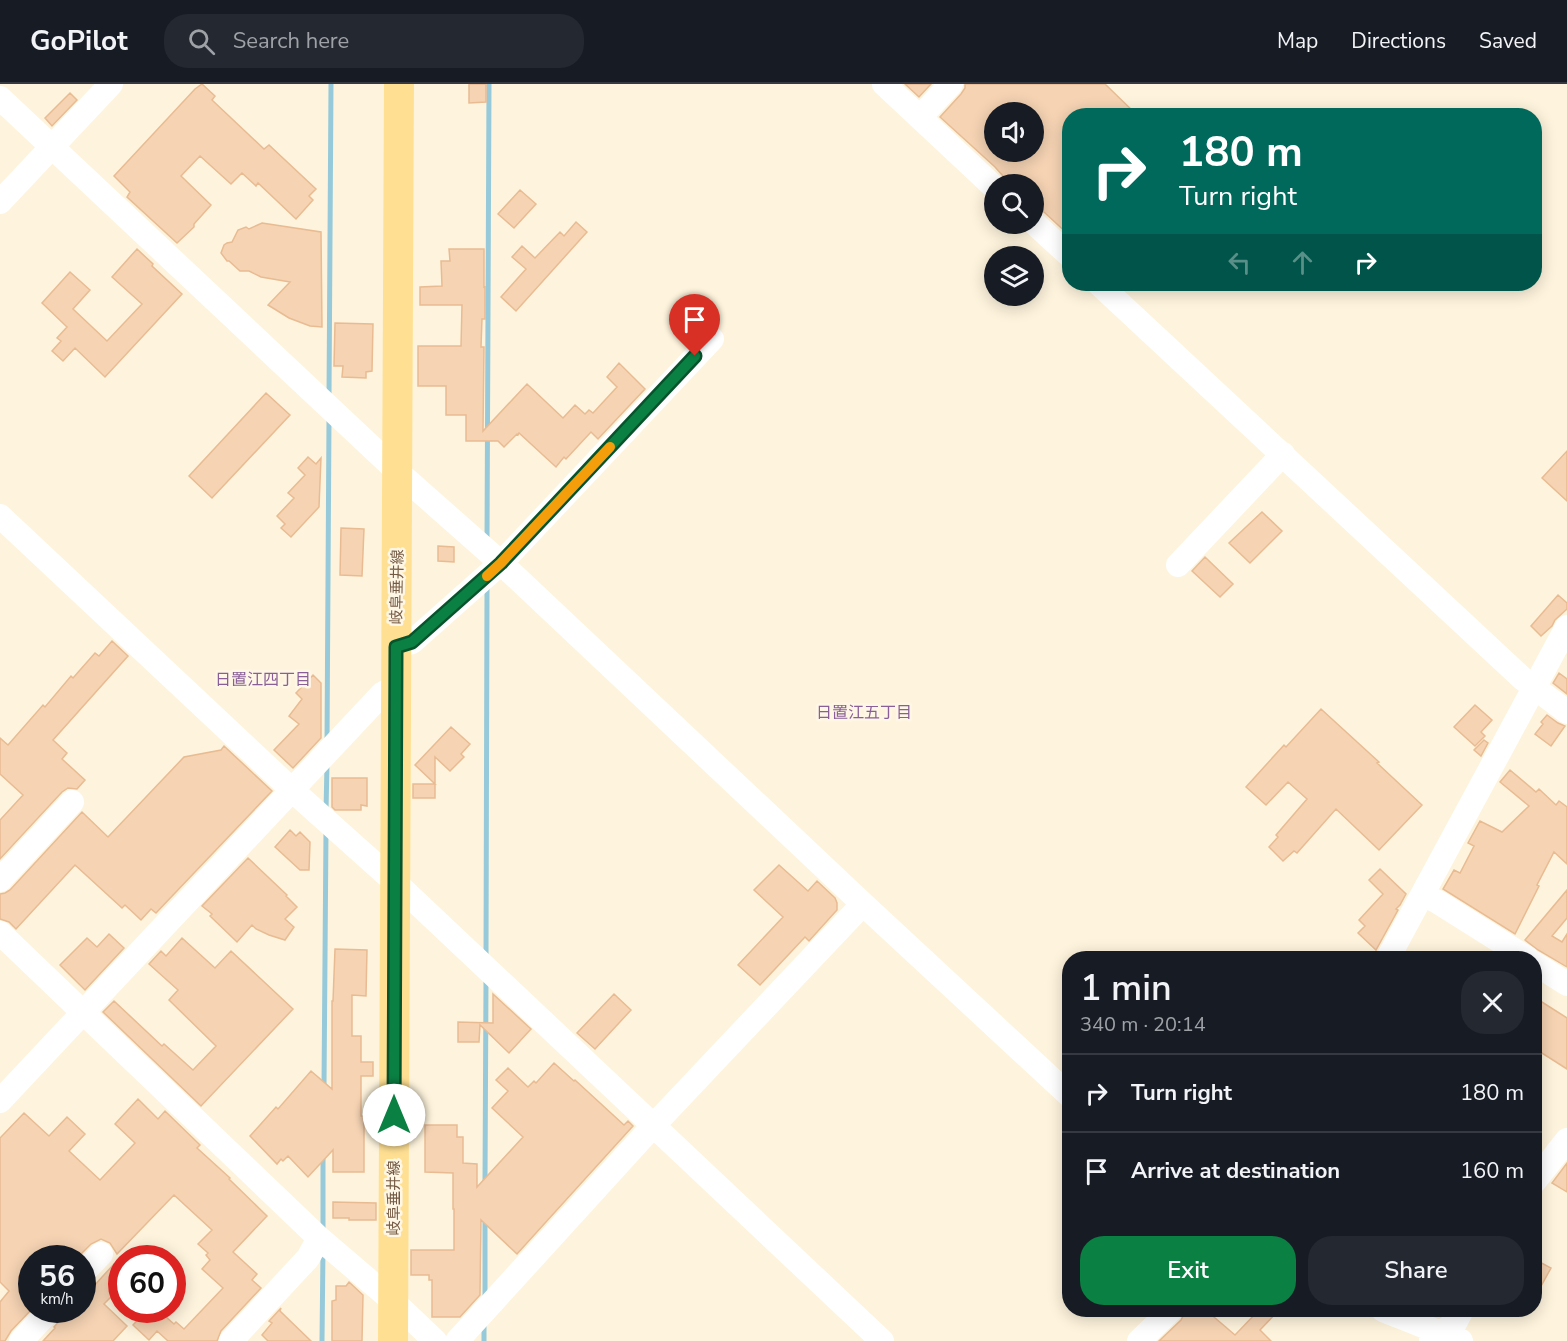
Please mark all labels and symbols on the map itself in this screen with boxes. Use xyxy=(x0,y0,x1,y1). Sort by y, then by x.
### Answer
pin xyxy=(669,294,720,356)
street label: 岐阜垂井線 xyxy=(386,549,408,625)
district label: 日置江四丁目 xyxy=(215,669,311,691)
district label: 日置江五丁目 xyxy=(816,702,912,724)
position arrow xyxy=(362,1083,426,1147)
street label: 岐阜垂井線 xyxy=(384,1160,404,1236)
speed limit sign: 60 xyxy=(108,1245,186,1323)

